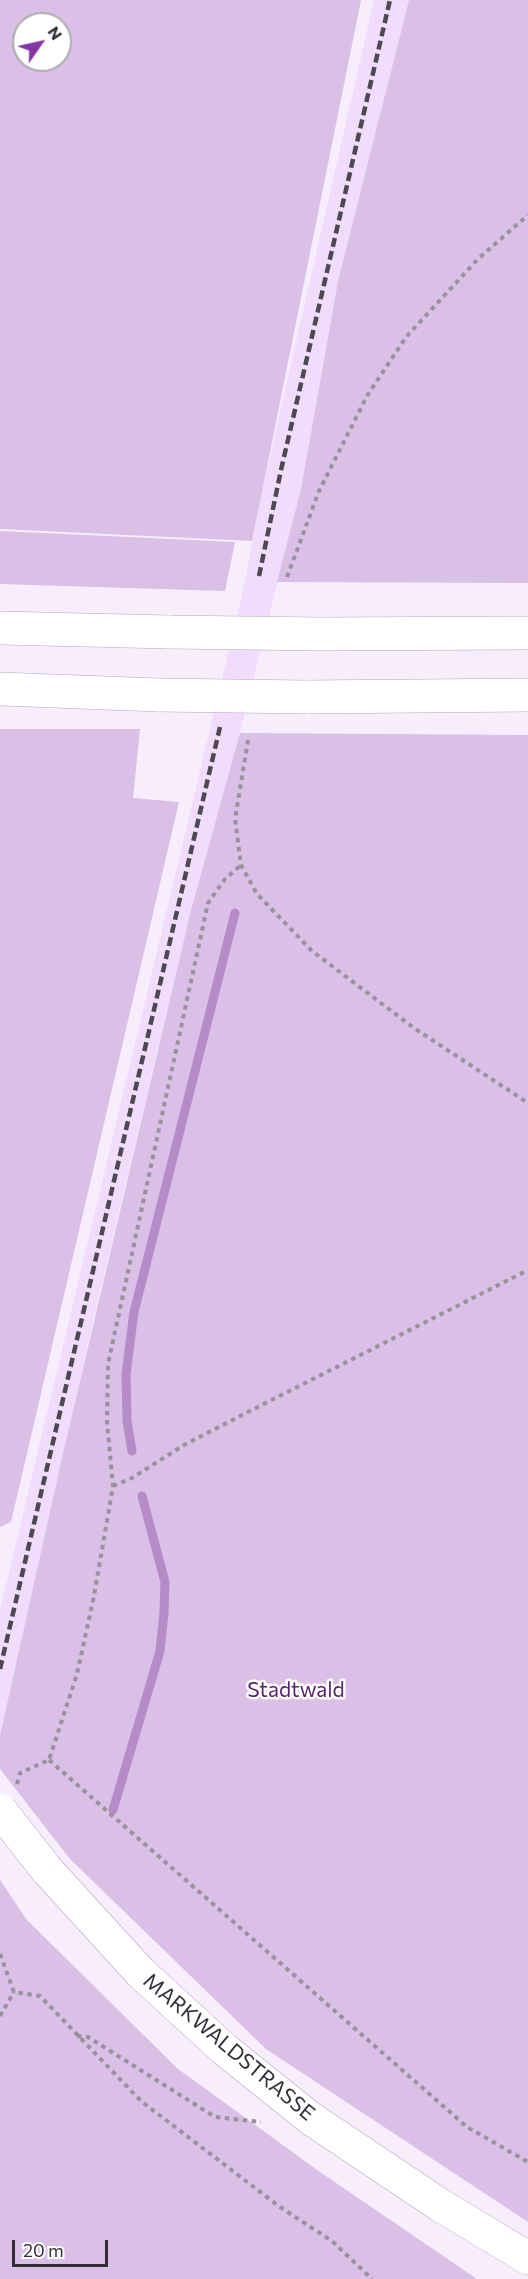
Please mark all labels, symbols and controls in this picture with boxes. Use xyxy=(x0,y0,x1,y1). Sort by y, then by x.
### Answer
north arrow xyxy=(12,12,72,72)
text: N xyxy=(44,22,67,43)
park label: Stadtwald xyxy=(247,1677,345,1703)
street label: MARKWALDSTRASSE xyxy=(138,1968,320,2126)
scale bar xyxy=(15,2228,111,2266)
text: 20 m xyxy=(23,2239,64,2261)

